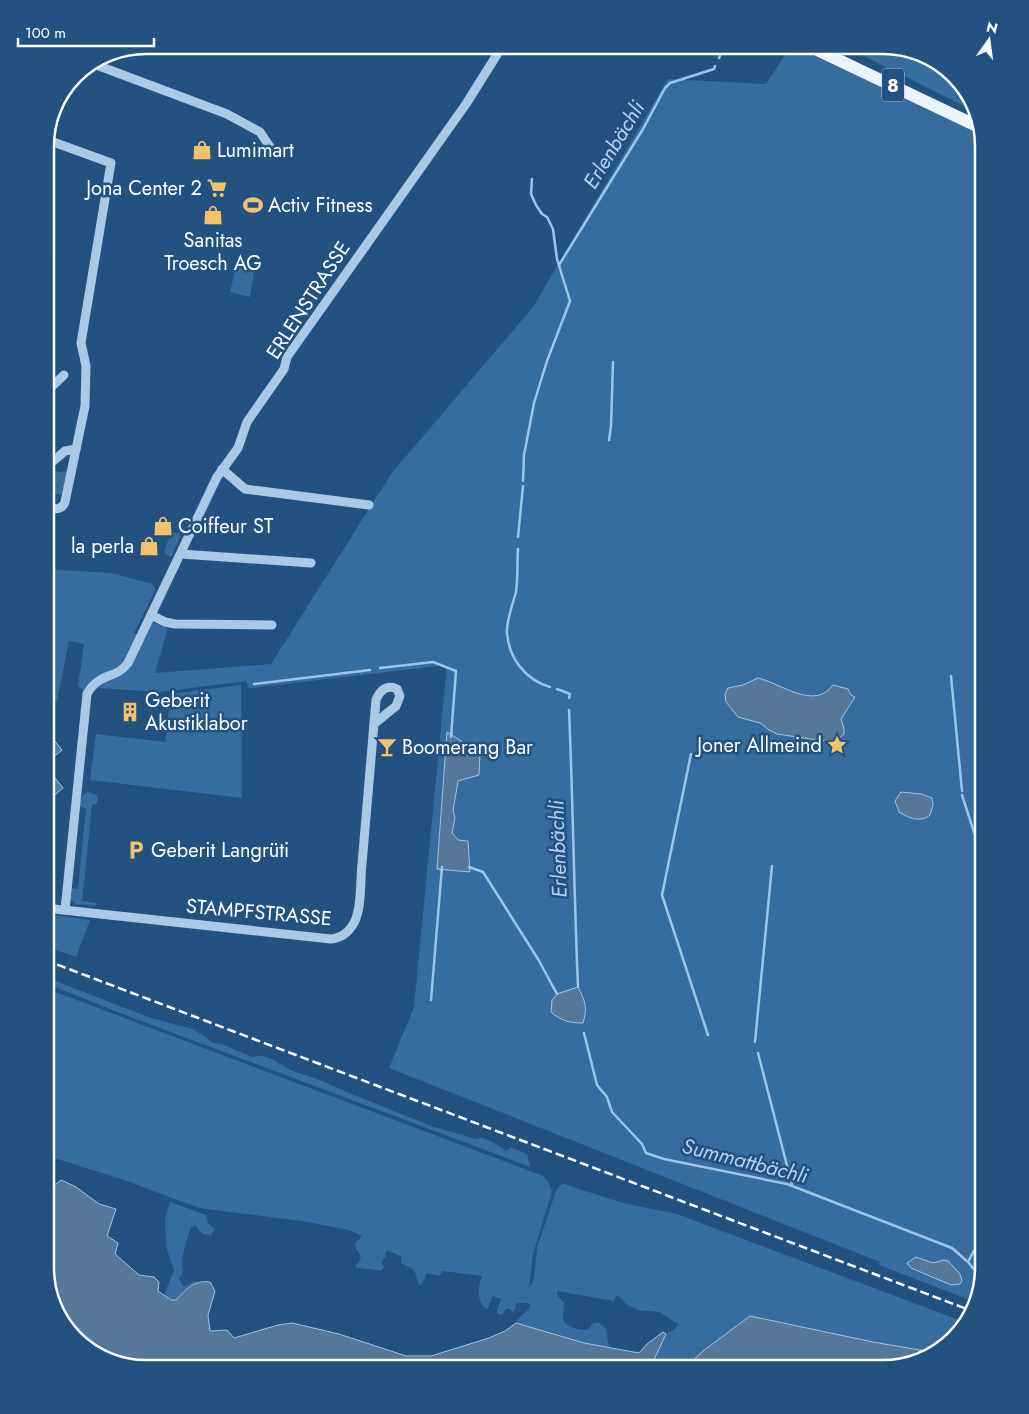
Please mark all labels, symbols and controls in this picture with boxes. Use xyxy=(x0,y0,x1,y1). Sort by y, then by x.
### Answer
scale bar xyxy=(18,15,154,47)
north arrow xyxy=(964,15,1014,65)
text: N xyxy=(984,16,1000,38)
text: 100 m xyxy=(25,22,66,44)
road number: 8 xyxy=(882,68,904,102)
water label: Erlenbächli xyxy=(576,95,652,195)
place label: Lumimart xyxy=(217,136,294,165)
shop icon: Lumimart xyxy=(191,139,213,161)
place label: Jona Center 2 xyxy=(83,174,202,203)
supermarket icon: Jona Center 2 xyxy=(206,177,228,199)
place label: Activ Fitness xyxy=(268,191,372,220)
sports icon: Activ Fitness xyxy=(242,194,264,216)
shop icon: Sanitas Troesch AG xyxy=(202,204,224,226)
place label: Sanitas Troesch AG xyxy=(164,226,262,278)
street label: ERLENSTRASSE xyxy=(259,236,357,365)
place label: Coiffeur ST xyxy=(178,512,274,541)
shop icon: Coiffeur ST xyxy=(152,515,174,537)
place label: la perla xyxy=(71,532,134,561)
shop icon: la perla xyxy=(138,535,160,557)
place label: Geberit Akustiklabor xyxy=(145,686,248,738)
building icon: Geberit Akustiklabor xyxy=(119,701,141,723)
place label: Joner Allmeind xyxy=(694,731,822,760)
place label: Boomerang Bar xyxy=(402,733,533,762)
place icon: Joner Allmeind xyxy=(826,734,848,756)
bar icon: Boomerang Bar xyxy=(376,736,398,758)
water label: Erlenbächli xyxy=(541,799,575,898)
place label: Geberit Langrüti xyxy=(151,836,289,865)
parking icon: Geberit Langrüti xyxy=(125,839,147,861)
street label: STAMPFSTRASSE xyxy=(185,892,333,933)
water label: Summattbächli xyxy=(679,1131,812,1191)

